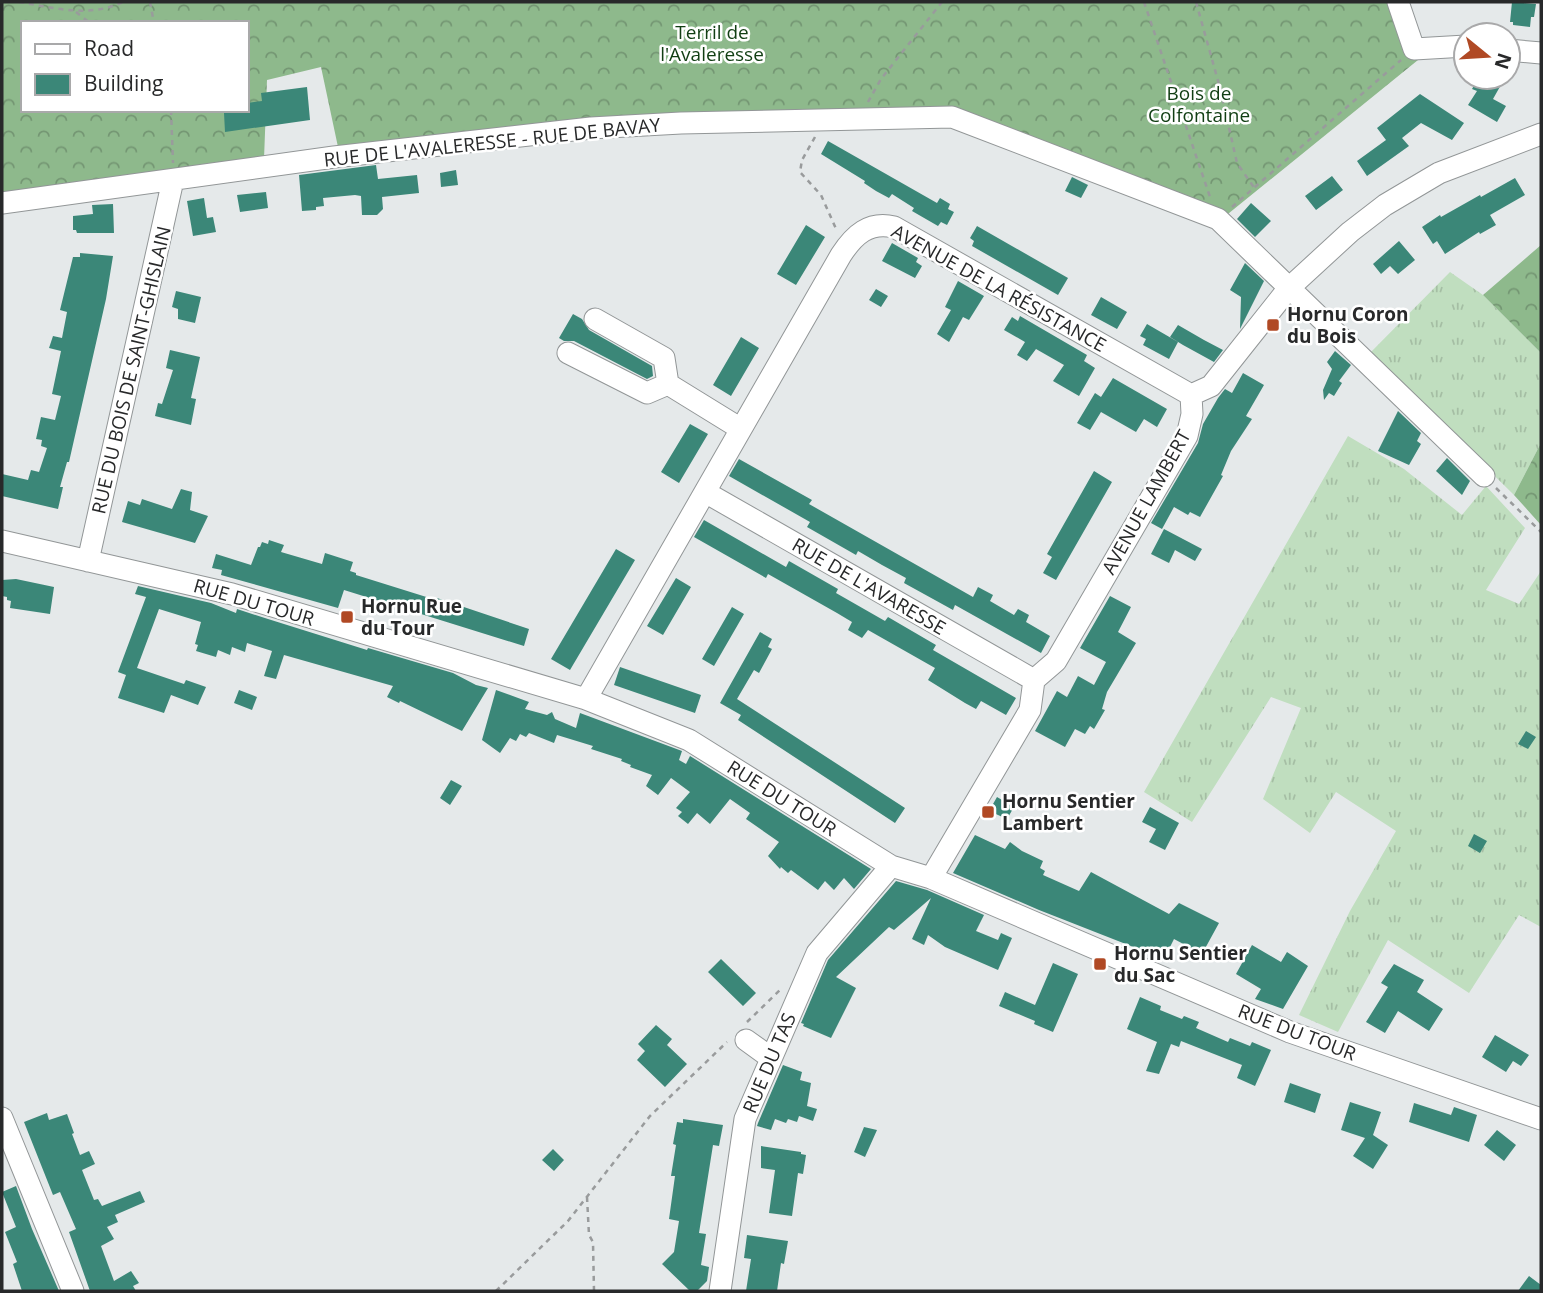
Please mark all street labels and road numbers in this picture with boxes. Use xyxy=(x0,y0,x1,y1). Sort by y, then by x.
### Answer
street label: RUE DE L'AVALERESSE - RUE DE BAVAY xyxy=(322,111,662,173)
street label: AVENUE DE LA RÉSISTANCE xyxy=(887,218,1111,358)
street label: RUE DU BOIS DE SAINT-GHISLAIN xyxy=(85,224,177,516)
street label: AVENUE LAMBERT xyxy=(1095,425,1197,579)
street label: RUE DE L'AVARESSE xyxy=(787,531,951,641)
street label: RUE DU TOUR xyxy=(191,572,318,632)
street label: RUE DU TOUR xyxy=(722,754,842,842)
street label: RUE DU TOUR xyxy=(1234,998,1360,1067)
street label: RUE DU TAS xyxy=(736,1009,802,1117)

